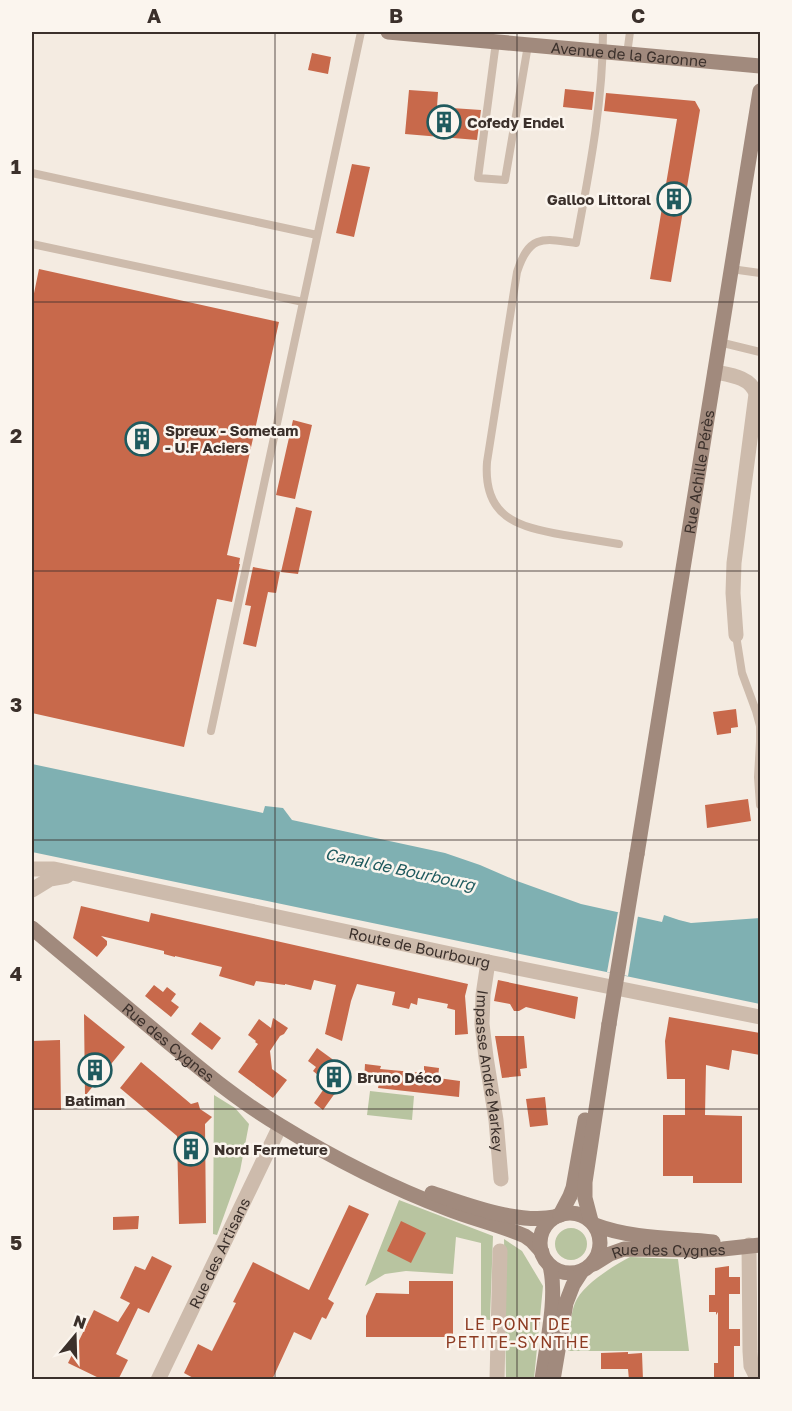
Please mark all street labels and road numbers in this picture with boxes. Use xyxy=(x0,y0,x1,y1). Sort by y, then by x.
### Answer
street label: Avenue de la Garonne xyxy=(550,38,708,70)
street label: Rue Achille Pérès xyxy=(680,409,717,535)
street label: Route de Bourbourg xyxy=(347,923,492,971)
street label: Impasse André Markey xyxy=(473,989,508,1153)
street label: Rue des Cygnes xyxy=(119,999,218,1086)
street label: Rue des Artisans xyxy=(185,1194,253,1311)
street label: Rue des Cygnes xyxy=(609,1240,726,1262)

